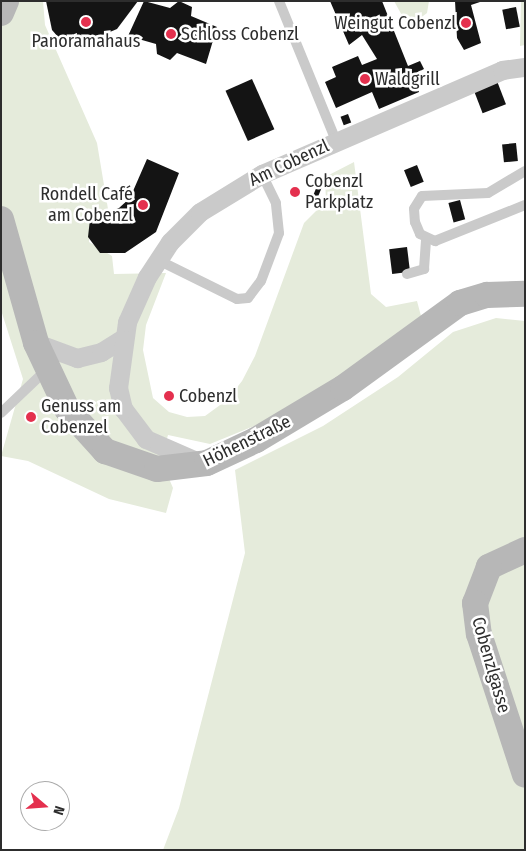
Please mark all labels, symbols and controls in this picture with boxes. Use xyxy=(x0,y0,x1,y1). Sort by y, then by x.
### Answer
place label: Weingut Cobenzl xyxy=(334,12,456,34)
marker: Panoramahaus xyxy=(80,16,92,28)
marker: Weingut Cobenzl xyxy=(460,17,472,29)
place label: Schloss Cobenzl xyxy=(181,23,299,45)
marker: Schloss Cobenzl xyxy=(165,28,177,40)
place label: Panoramahaus xyxy=(32,30,140,52)
place label: Waldgrill xyxy=(375,68,440,90)
marker: Waldgrill xyxy=(359,73,371,85)
street label: Am Cobenzl xyxy=(246,135,332,191)
place label: Cobenzl Parkplatz xyxy=(305,171,373,213)
place label: Rondell Café am Cobenzl xyxy=(40,184,133,226)
marker: Cobenzl Parkplatz xyxy=(289,186,301,198)
marker: Rondell Café am Cobenzl xyxy=(137,199,149,211)
place label: Cobenzl xyxy=(179,385,237,407)
marker: Cobenzl xyxy=(163,390,175,402)
place label: Genuss am Cobenzel xyxy=(41,396,121,438)
street label: Höhenstraße xyxy=(200,410,294,472)
marker: Genuss am Cobenzel xyxy=(25,411,37,423)
street label: Cobenzlgasse xyxy=(467,614,515,716)
north arrow xyxy=(20,781,70,831)
text: N xyxy=(49,804,68,817)

